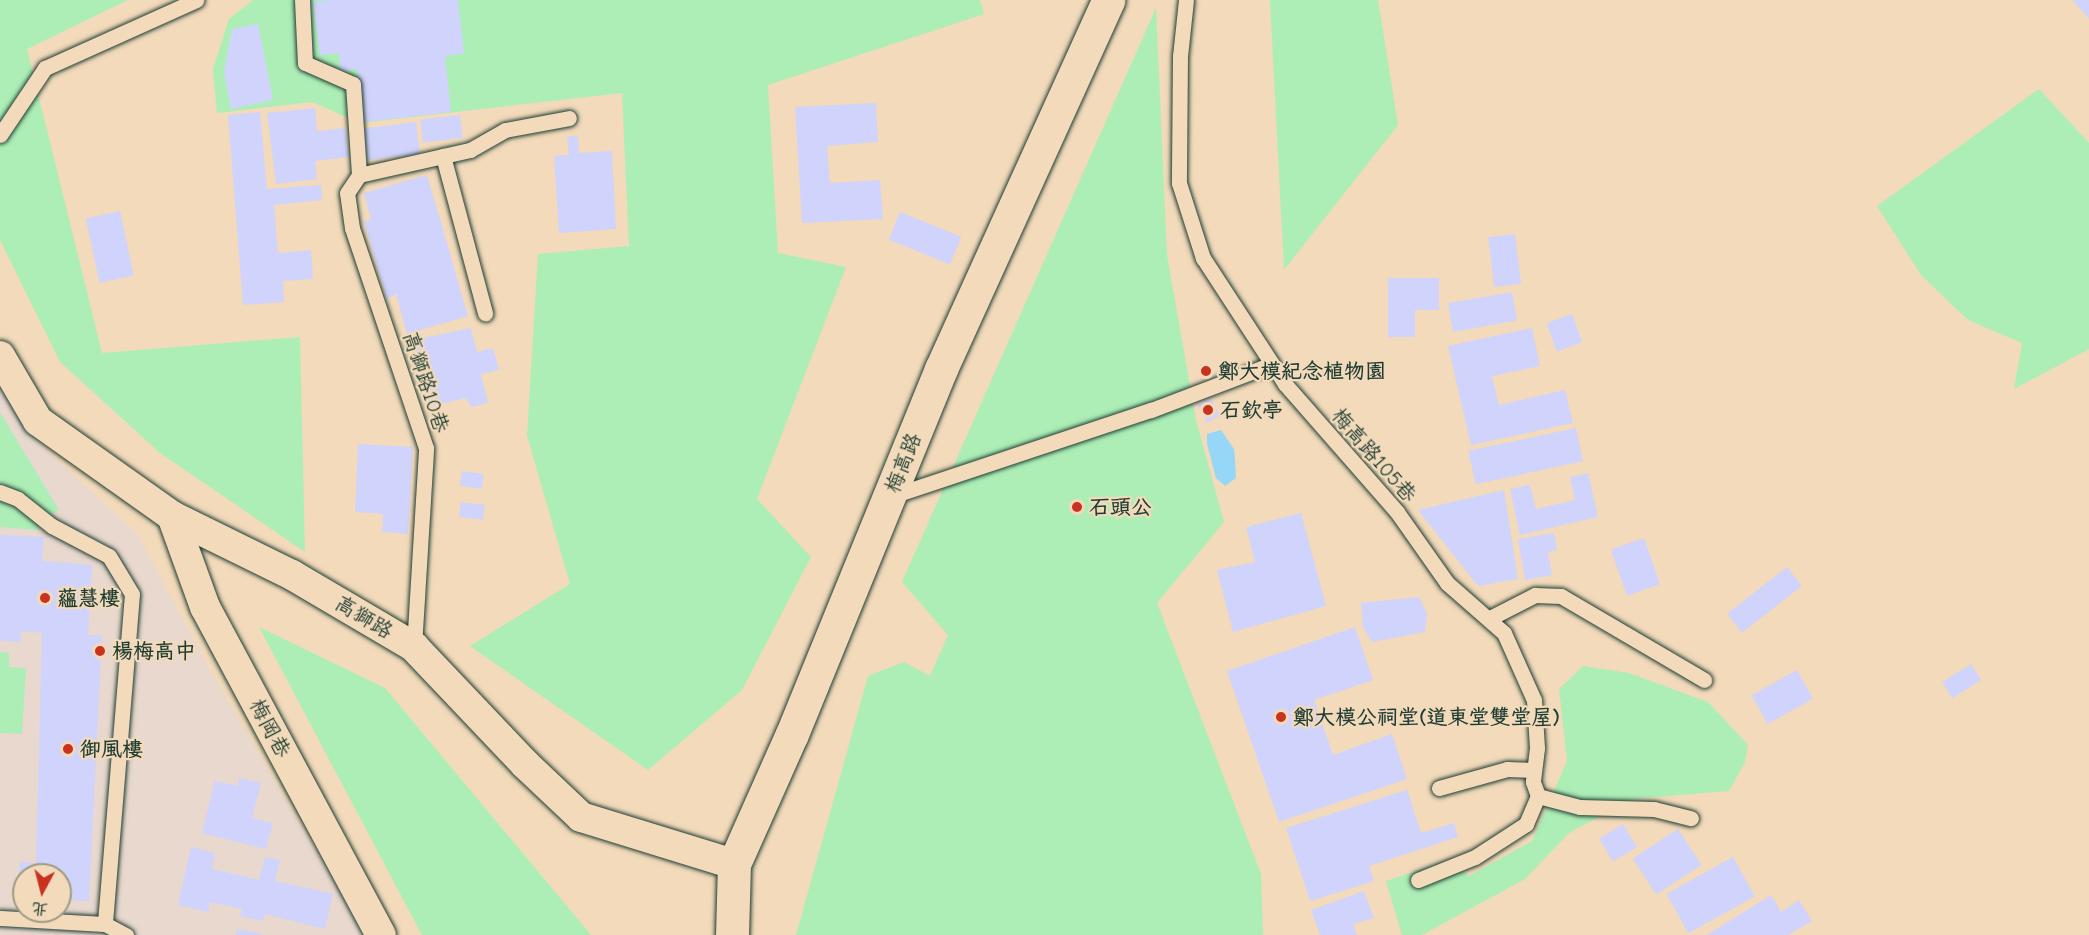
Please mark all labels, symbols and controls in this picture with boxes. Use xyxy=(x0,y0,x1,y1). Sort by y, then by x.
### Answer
street label: 高獅路10巷 xyxy=(398,328,454,436)
place label: 鄭大模紀念植物園 xyxy=(1218,358,1386,384)
marker: 鄭大模紀念植物園 xyxy=(1199,364,1213,378)
place label: 石欽亭 xyxy=(1220,397,1283,423)
marker: 石欽亭 xyxy=(1201,403,1215,417)
street label: 梅高路105巷 xyxy=(1326,403,1422,507)
street label: 梅高路 xyxy=(880,429,926,497)
place label: 石頭公 xyxy=(1089,494,1152,520)
marker: 石頭公 xyxy=(1070,500,1084,514)
place label: 蘊慧樓 xyxy=(57,585,120,611)
street label: 高獅路 xyxy=(331,590,397,644)
marker: 蘊慧樓 xyxy=(38,591,52,605)
place label: 楊梅高中 xyxy=(112,638,196,664)
marker: 楊梅高中 xyxy=(93,644,107,658)
street label: 梅岡巷 xyxy=(244,694,296,762)
place label: 鄭大模公祠堂(道東堂雙堂屋) xyxy=(1293,704,1560,730)
marker: 鄭大模公祠堂(道東堂雙堂屋) xyxy=(1274,710,1288,724)
place label: 御風樓 xyxy=(80,736,143,762)
marker: 御風樓 xyxy=(61,742,75,756)
north arrow xyxy=(12,863,72,923)
text: 北 xyxy=(31,899,49,919)

